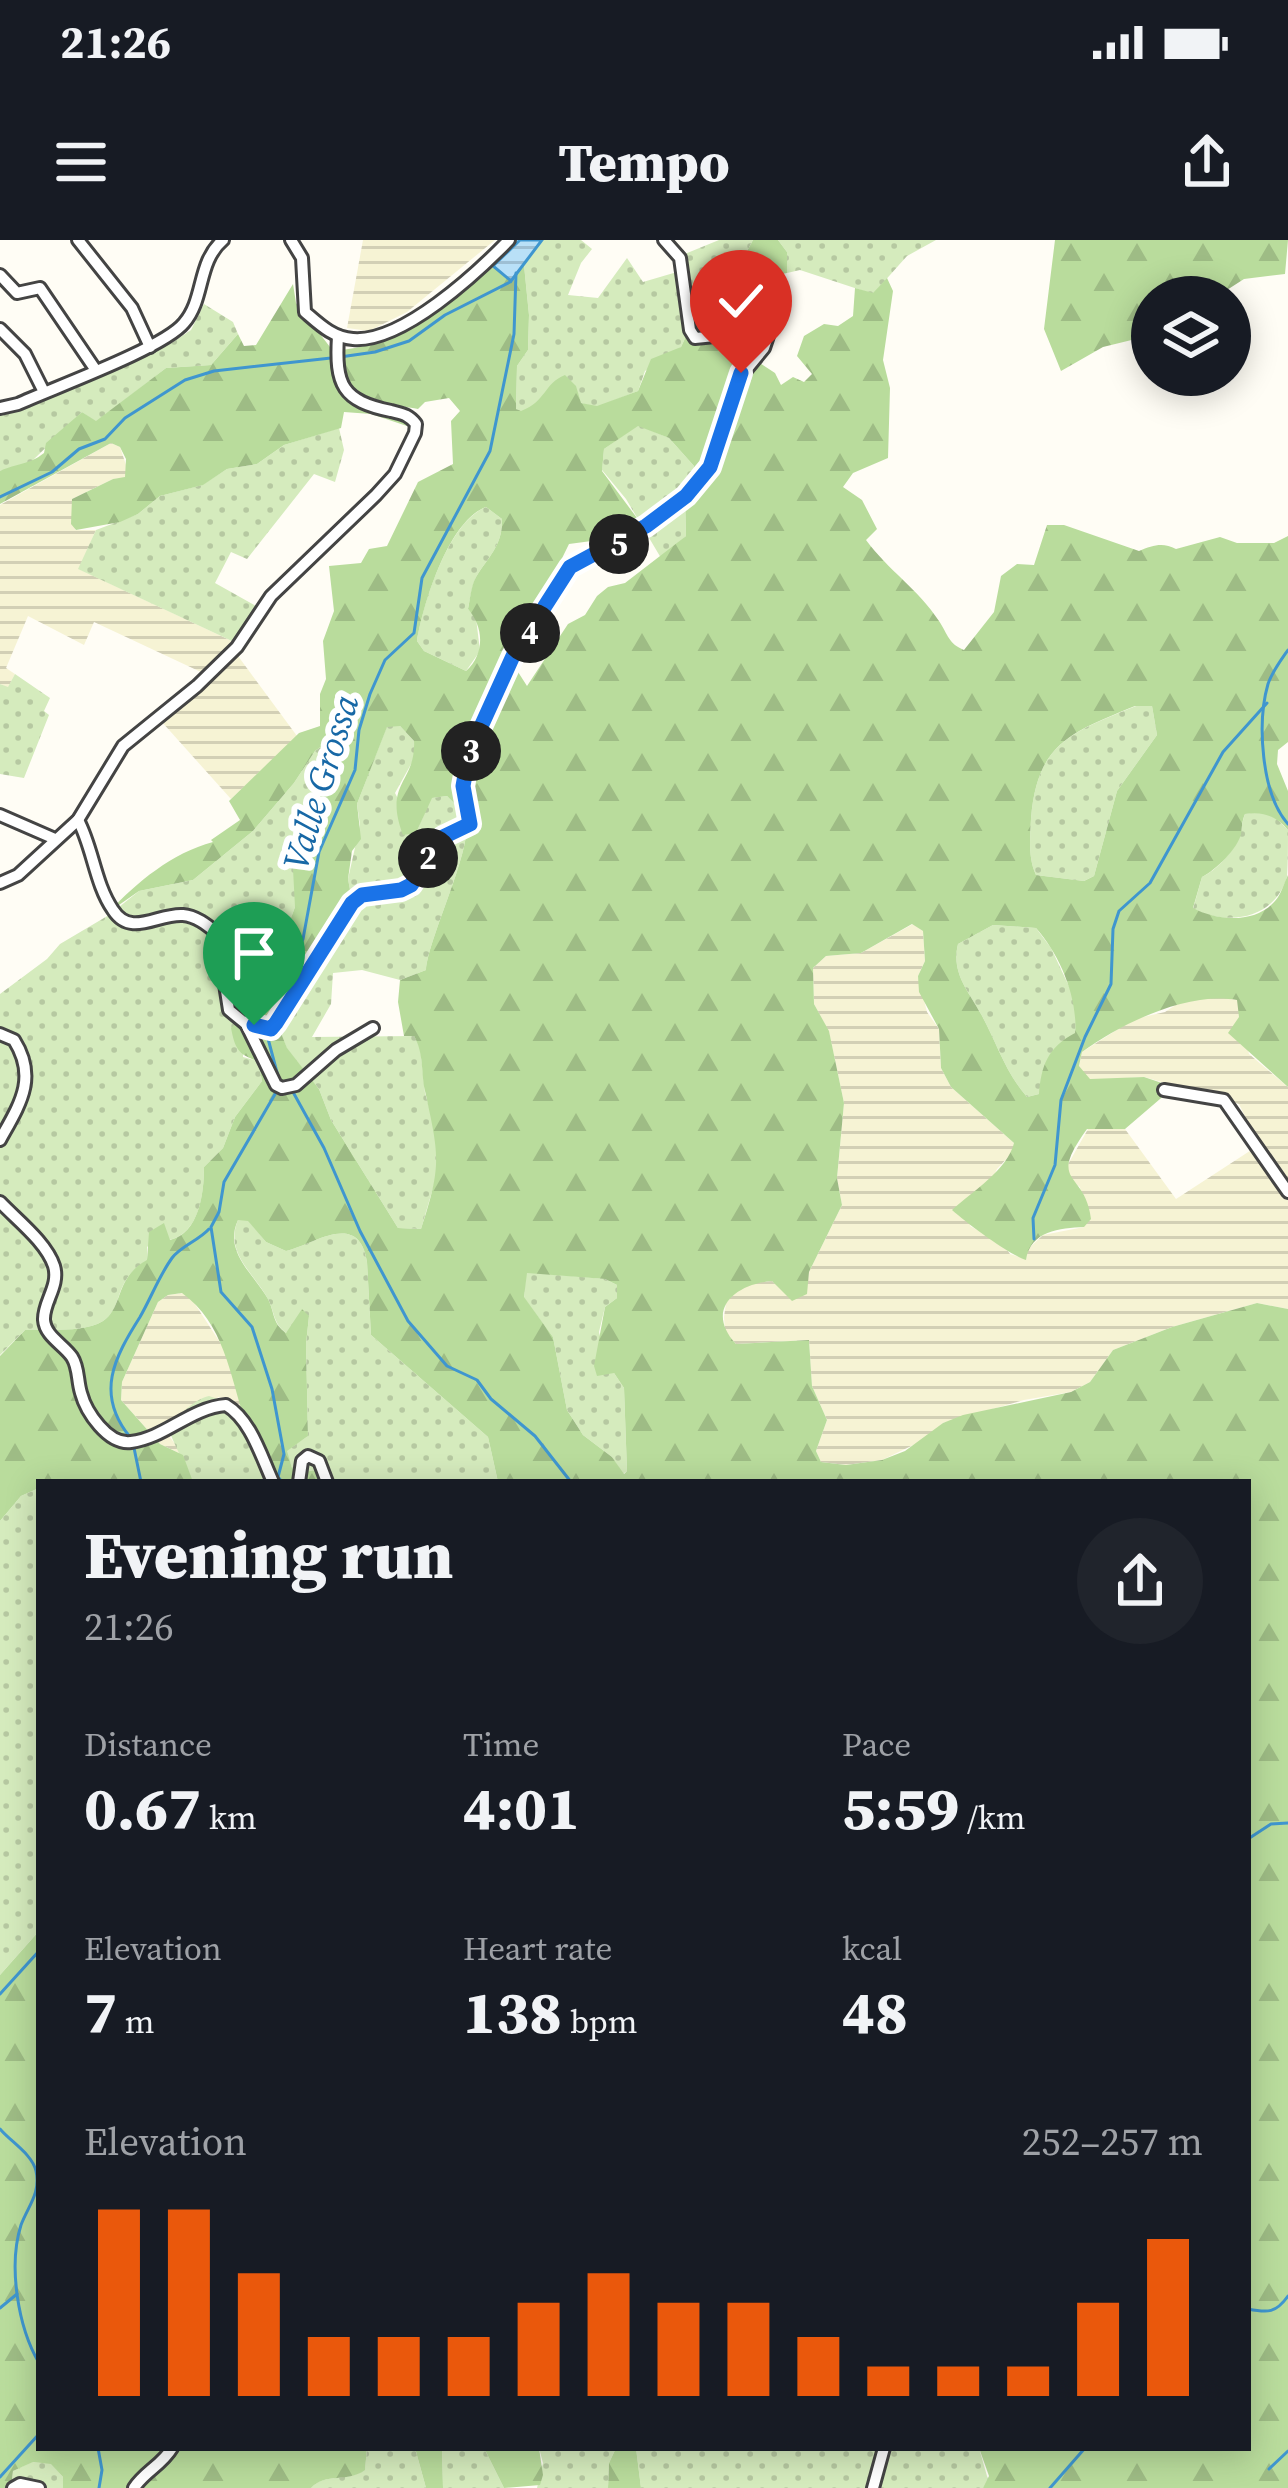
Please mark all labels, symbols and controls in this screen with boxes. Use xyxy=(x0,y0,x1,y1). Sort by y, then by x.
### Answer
text: 21:26 xyxy=(60,11,171,73)
text: Tempo xyxy=(558,125,730,199)
icon: menu xyxy=(48,129,114,195)
icon: share xyxy=(1174,129,1240,195)
pin xyxy=(690,250,792,373)
icon: check xyxy=(708,268,774,334)
map controls xyxy=(1131,276,1251,396)
button: layers xyxy=(1131,276,1251,396)
pin: 5 xyxy=(589,514,649,574)
text: 5 xyxy=(610,521,628,566)
pin: 4 xyxy=(500,603,560,663)
text: 4 xyxy=(521,610,539,655)
water label: Valle Grossa xyxy=(271,688,370,876)
pin: 3 xyxy=(441,721,501,781)
text: 3 xyxy=(462,728,480,773)
pin: 2 xyxy=(398,828,458,888)
text: 2 xyxy=(419,835,437,880)
pin xyxy=(203,902,305,1025)
icon: arrive xyxy=(221,920,287,986)
text: Evening run xyxy=(84,1510,454,1600)
button: share xyxy=(1077,1518,1203,1644)
text: 21:26 xyxy=(84,1600,174,1653)
text: Distance xyxy=(84,1722,212,1767)
text: Time xyxy=(463,1722,539,1767)
text: Pace xyxy=(842,1722,911,1767)
text: 0.67 xyxy=(84,1767,201,1849)
text: 4:01 xyxy=(463,1767,580,1849)
text: 5:59 xyxy=(842,1767,959,1849)
text: km xyxy=(201,1795,257,1840)
text: /km xyxy=(959,1795,1026,1840)
text: Elevation xyxy=(84,1926,222,1971)
text: Heart rate xyxy=(463,1926,612,1971)
text: kcal xyxy=(842,1926,902,1971)
text: 7 xyxy=(84,1971,117,2053)
text: 138 xyxy=(463,1971,562,2053)
text: 48 xyxy=(842,1971,908,2053)
text: m xyxy=(117,1999,155,2044)
text: bpm xyxy=(562,1999,638,2044)
text: Elevation xyxy=(84,2115,247,2168)
text: 252–257 m xyxy=(1022,2115,1203,2168)

